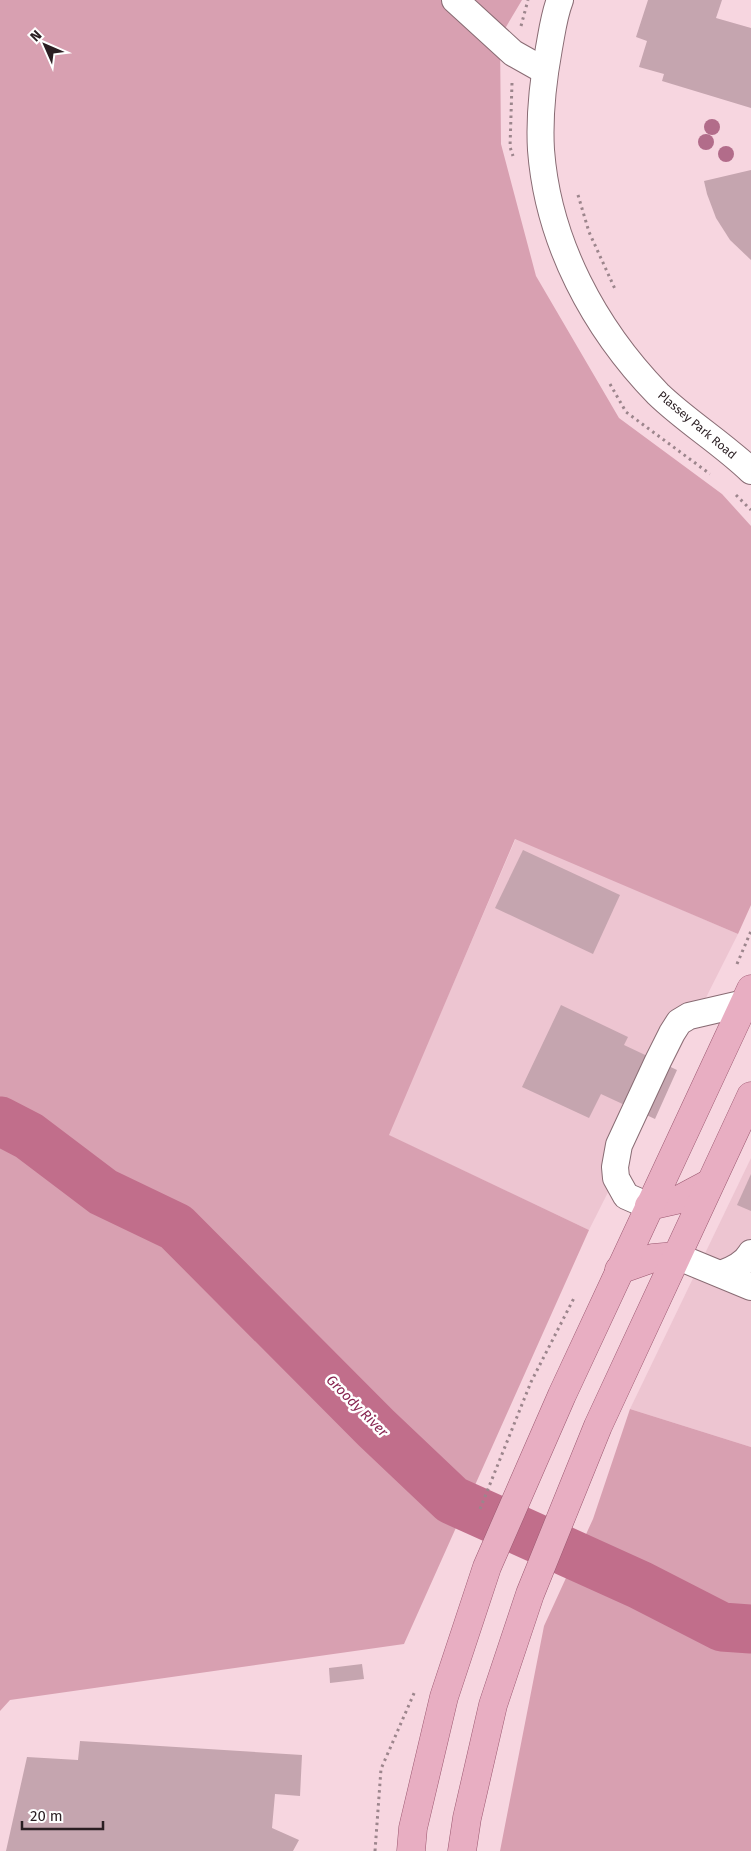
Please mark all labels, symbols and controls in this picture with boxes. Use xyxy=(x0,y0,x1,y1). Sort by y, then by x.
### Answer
north arrow xyxy=(20,20,70,70)
text: N xyxy=(27,27,45,45)
street label: Plassey Park Road xyxy=(655,388,739,462)
water label: Groody River xyxy=(323,1372,392,1441)
scale bar xyxy=(22,1798,104,1830)
text: 20 m xyxy=(30,1807,63,1825)

